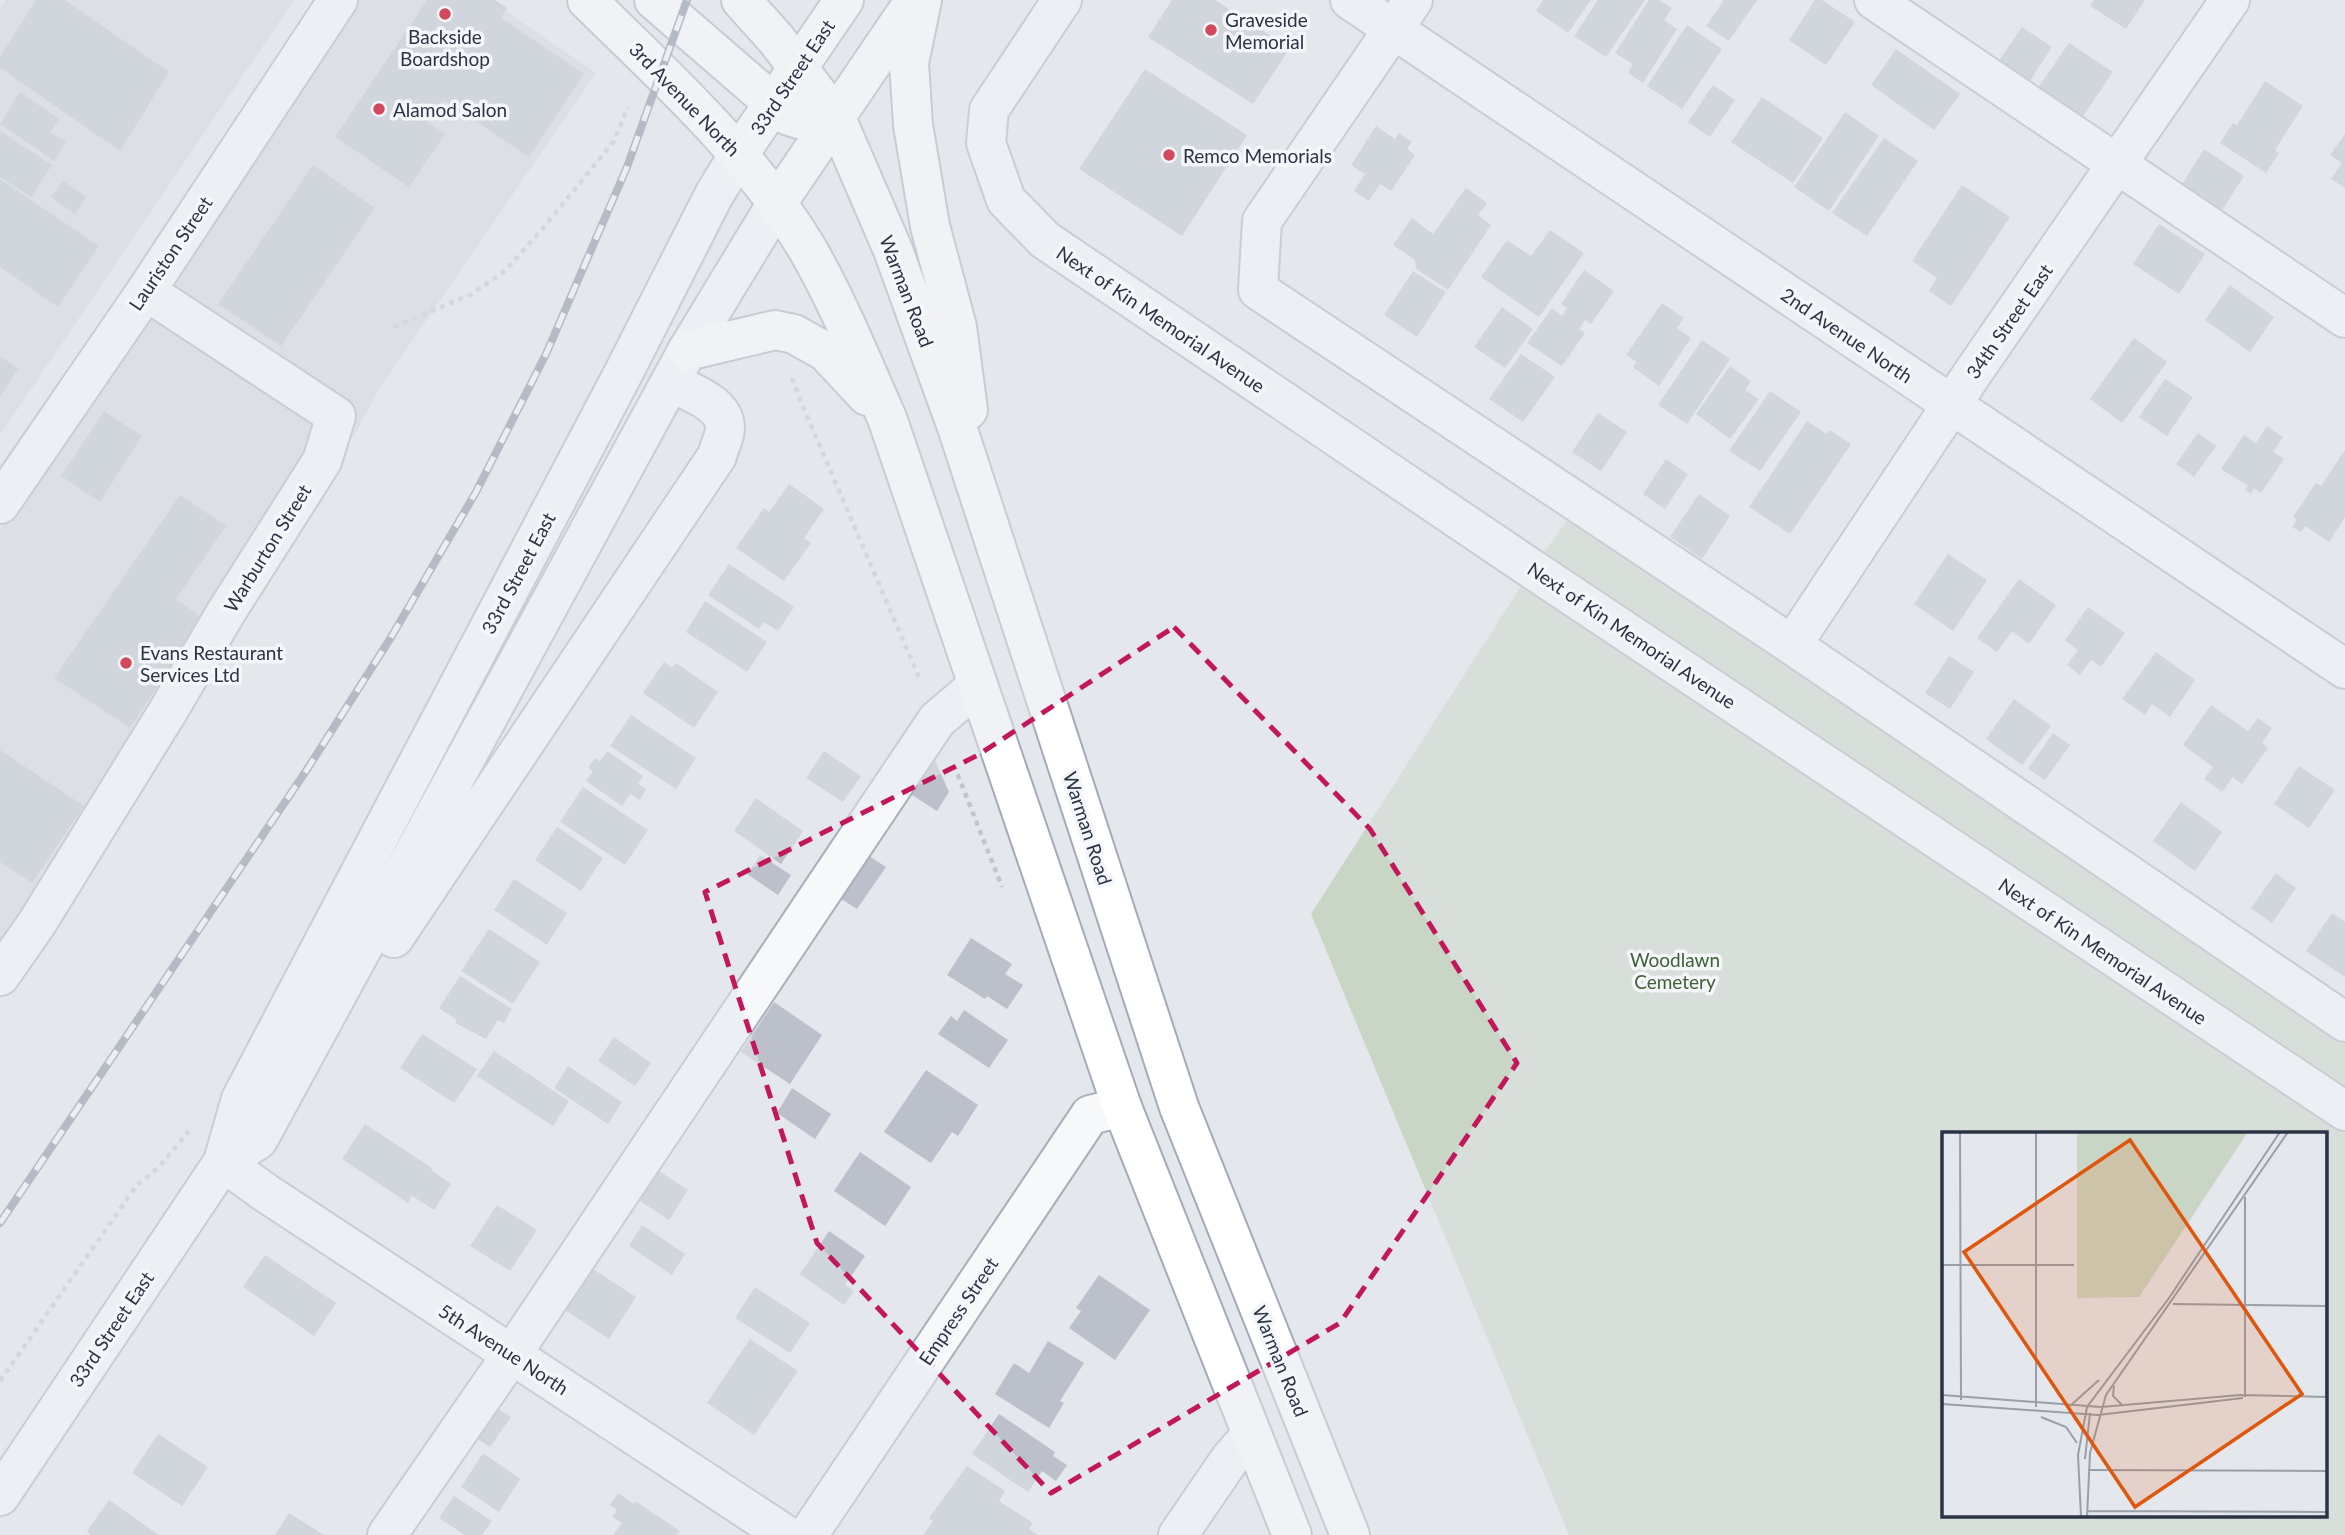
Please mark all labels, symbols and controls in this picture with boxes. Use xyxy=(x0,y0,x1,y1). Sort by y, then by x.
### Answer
marker: Backside Boardshop xyxy=(437,6,453,22)
place label: Graveside Memorial xyxy=(1225,8,1308,53)
street label: 33rd Street East xyxy=(745,15,839,139)
marker: Graveside Memorial xyxy=(1203,22,1219,38)
place label: Backside Boardshop xyxy=(400,25,490,70)
street label: 3rd Avenue North xyxy=(625,37,745,161)
place label: Alamod Salon xyxy=(393,98,507,121)
marker: Alamod Salon xyxy=(371,101,387,117)
place label: Remco Memorials xyxy=(1183,144,1332,167)
marker: Remco Memorials xyxy=(1161,147,1177,163)
street label: Lauriston Street xyxy=(123,191,217,314)
street label: Warman Road xyxy=(875,232,939,350)
street label: Next of Kin Memorial Avenue xyxy=(1053,241,1269,397)
street label: 34th Street East xyxy=(1961,259,2057,383)
street label: 2nd Avenue North xyxy=(1777,283,1917,387)
street label: Warburton Street xyxy=(219,480,316,616)
street label: 33rd Street East xyxy=(476,508,560,638)
street label: Next of Kin Memorial Avenue xyxy=(1524,557,1740,713)
place label: Evans Restaurant Services Ltd xyxy=(140,641,283,686)
marker: Evans Restaurant Services Ltd xyxy=(118,655,134,671)
street label: Warman Road xyxy=(1059,769,1117,887)
street label: Next of Kin Memorial Avenue xyxy=(1995,873,2211,1029)
park label: Woodlawn Cemetery xyxy=(1630,948,1720,993)
inset map xyxy=(1942,1132,2328,1518)
street label: Empress Street xyxy=(914,1253,1003,1369)
street label: 33rd Street East xyxy=(64,1267,158,1391)
street label: 5th Avenue North xyxy=(435,1299,573,1399)
street label: Warman Road xyxy=(1248,1302,1314,1420)

